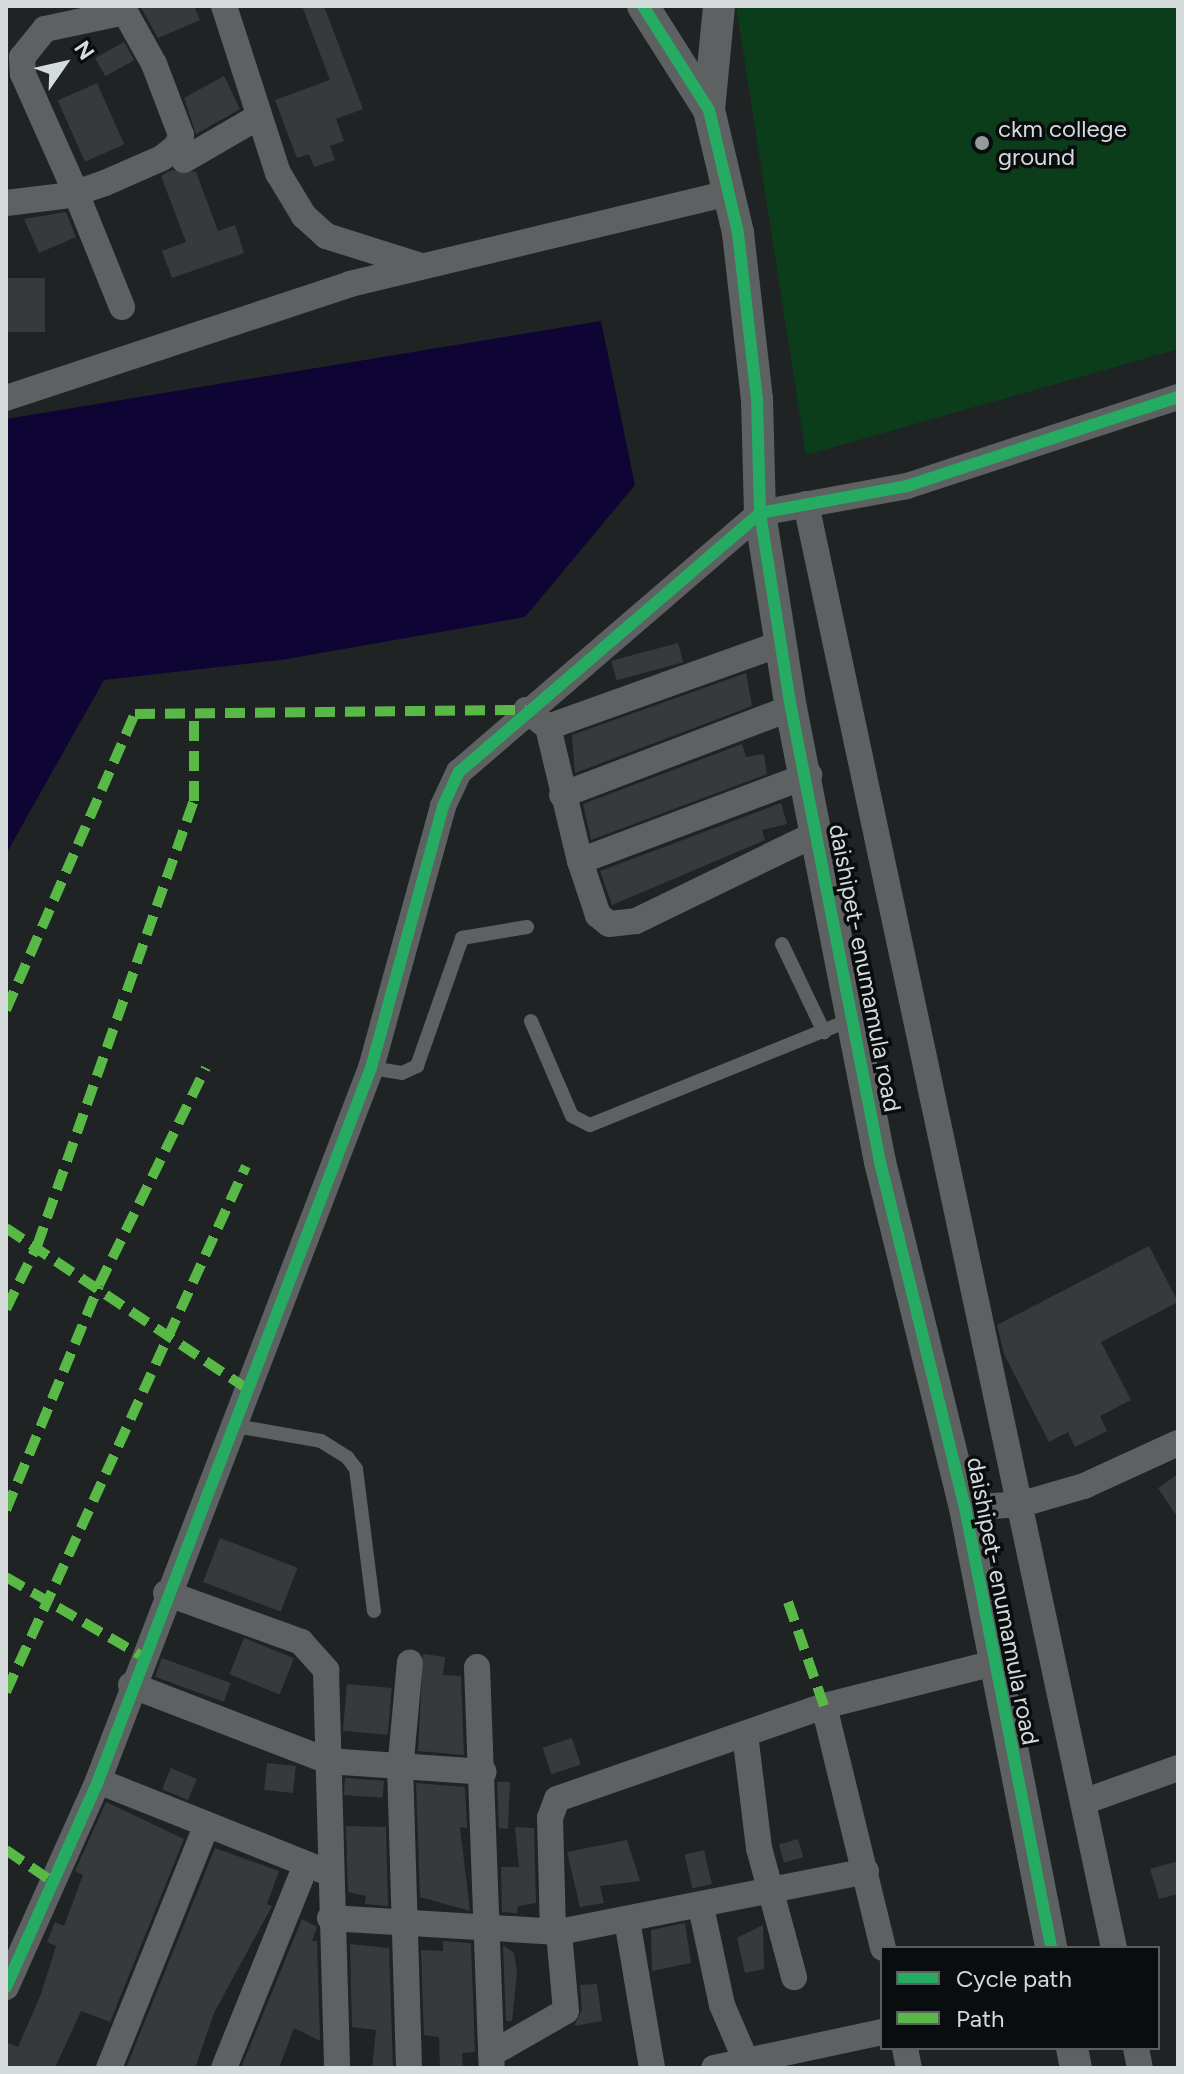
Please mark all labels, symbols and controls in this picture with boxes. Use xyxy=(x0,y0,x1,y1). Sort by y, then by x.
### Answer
north arrow xyxy=(24,24,104,104)
text: N xyxy=(68,36,100,65)
place label: ckm college ground xyxy=(998,115,1127,171)
marker: ckm college ground xyxy=(973,134,991,152)
street label: daishipet- enumamula road xyxy=(823,822,907,1114)
street label: daishipet- enumamula road xyxy=(961,1455,1045,1747)
legend xyxy=(880,1946,1160,2050)
text: Cycle path xyxy=(956,1964,1072,1993)
text: Path xyxy=(956,2004,1004,2033)

